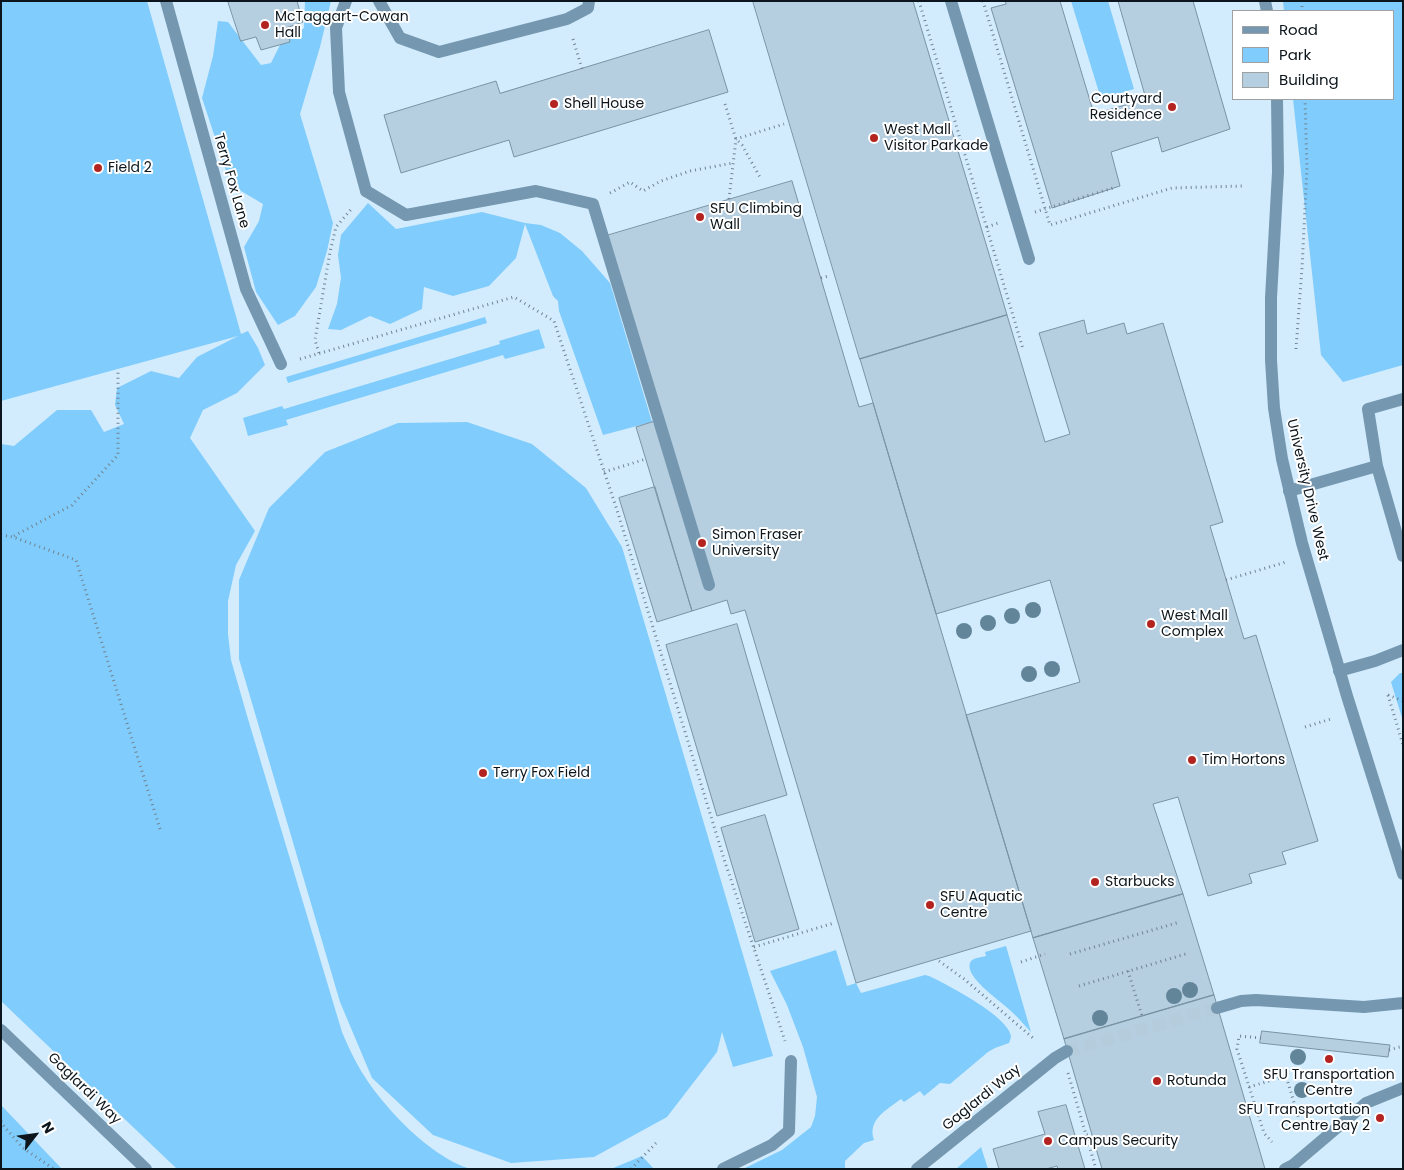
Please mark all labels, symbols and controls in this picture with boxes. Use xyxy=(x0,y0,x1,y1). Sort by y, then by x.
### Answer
place label: McTaggart-Cowan Hall xyxy=(275,9,409,41)
legend xyxy=(1232,10,1394,100)
marker: McTaggart-Cowan Hall xyxy=(259,19,271,31)
text: Road xyxy=(1279,19,1318,40)
text: Park xyxy=(1279,44,1311,65)
text: Building xyxy=(1279,69,1339,90)
place label: Courtyard Residence xyxy=(1090,91,1162,124)
place label: Shell House xyxy=(564,96,644,112)
marker: Shell House xyxy=(548,98,560,110)
marker: Courtyard Residence xyxy=(1166,101,1178,113)
place label: West Mall Visitor Parkade xyxy=(884,122,988,154)
street label: Terry Fox Lane xyxy=(209,132,253,230)
marker: West Mall Visitor Parkade xyxy=(868,132,880,144)
place label: Field 2 xyxy=(108,160,152,176)
marker: Field 2 xyxy=(92,162,104,174)
place label: SFU Climbing Wall xyxy=(710,201,802,233)
marker: SFU Climbing Wall xyxy=(694,211,706,223)
street label: University Drive West xyxy=(1283,418,1331,562)
place label: Simon Fraser University xyxy=(712,527,803,560)
marker: Simon Fraser University xyxy=(696,537,708,549)
place label: West Mall Complex xyxy=(1161,608,1228,640)
marker: West Mall Complex xyxy=(1145,618,1157,630)
place label: Tim Hortons xyxy=(1202,752,1285,768)
marker: Tim Hortons xyxy=(1186,754,1198,766)
place label: Terry Fox Field xyxy=(493,765,590,781)
marker: Terry Fox Field xyxy=(477,767,489,779)
place label: Starbucks xyxy=(1105,874,1174,890)
marker: Starbucks xyxy=(1089,876,1101,888)
place label: SFU Aquatic Centre xyxy=(940,889,1023,922)
marker: SFU Aquatic Centre xyxy=(924,899,936,911)
street label: Gaglardi Way xyxy=(44,1050,124,1128)
marker: SFU Transportation Centre xyxy=(1323,1053,1335,1065)
street label: Gaglardi Way xyxy=(940,1061,1024,1135)
place label: SFU Transportation Centre xyxy=(1263,1067,1395,1100)
place label: Rotunda xyxy=(1167,1073,1226,1089)
marker: Rotunda xyxy=(1151,1075,1163,1087)
place label: SFU Transportation Centre Bay 2 xyxy=(1238,1102,1370,1134)
north arrow xyxy=(10,1110,60,1160)
marker: SFU Transportation Centre Bay 2 xyxy=(1374,1112,1386,1124)
text: N xyxy=(37,1118,59,1137)
place label: Campus Security xyxy=(1058,1133,1178,1149)
marker: Campus Security xyxy=(1042,1135,1054,1147)

